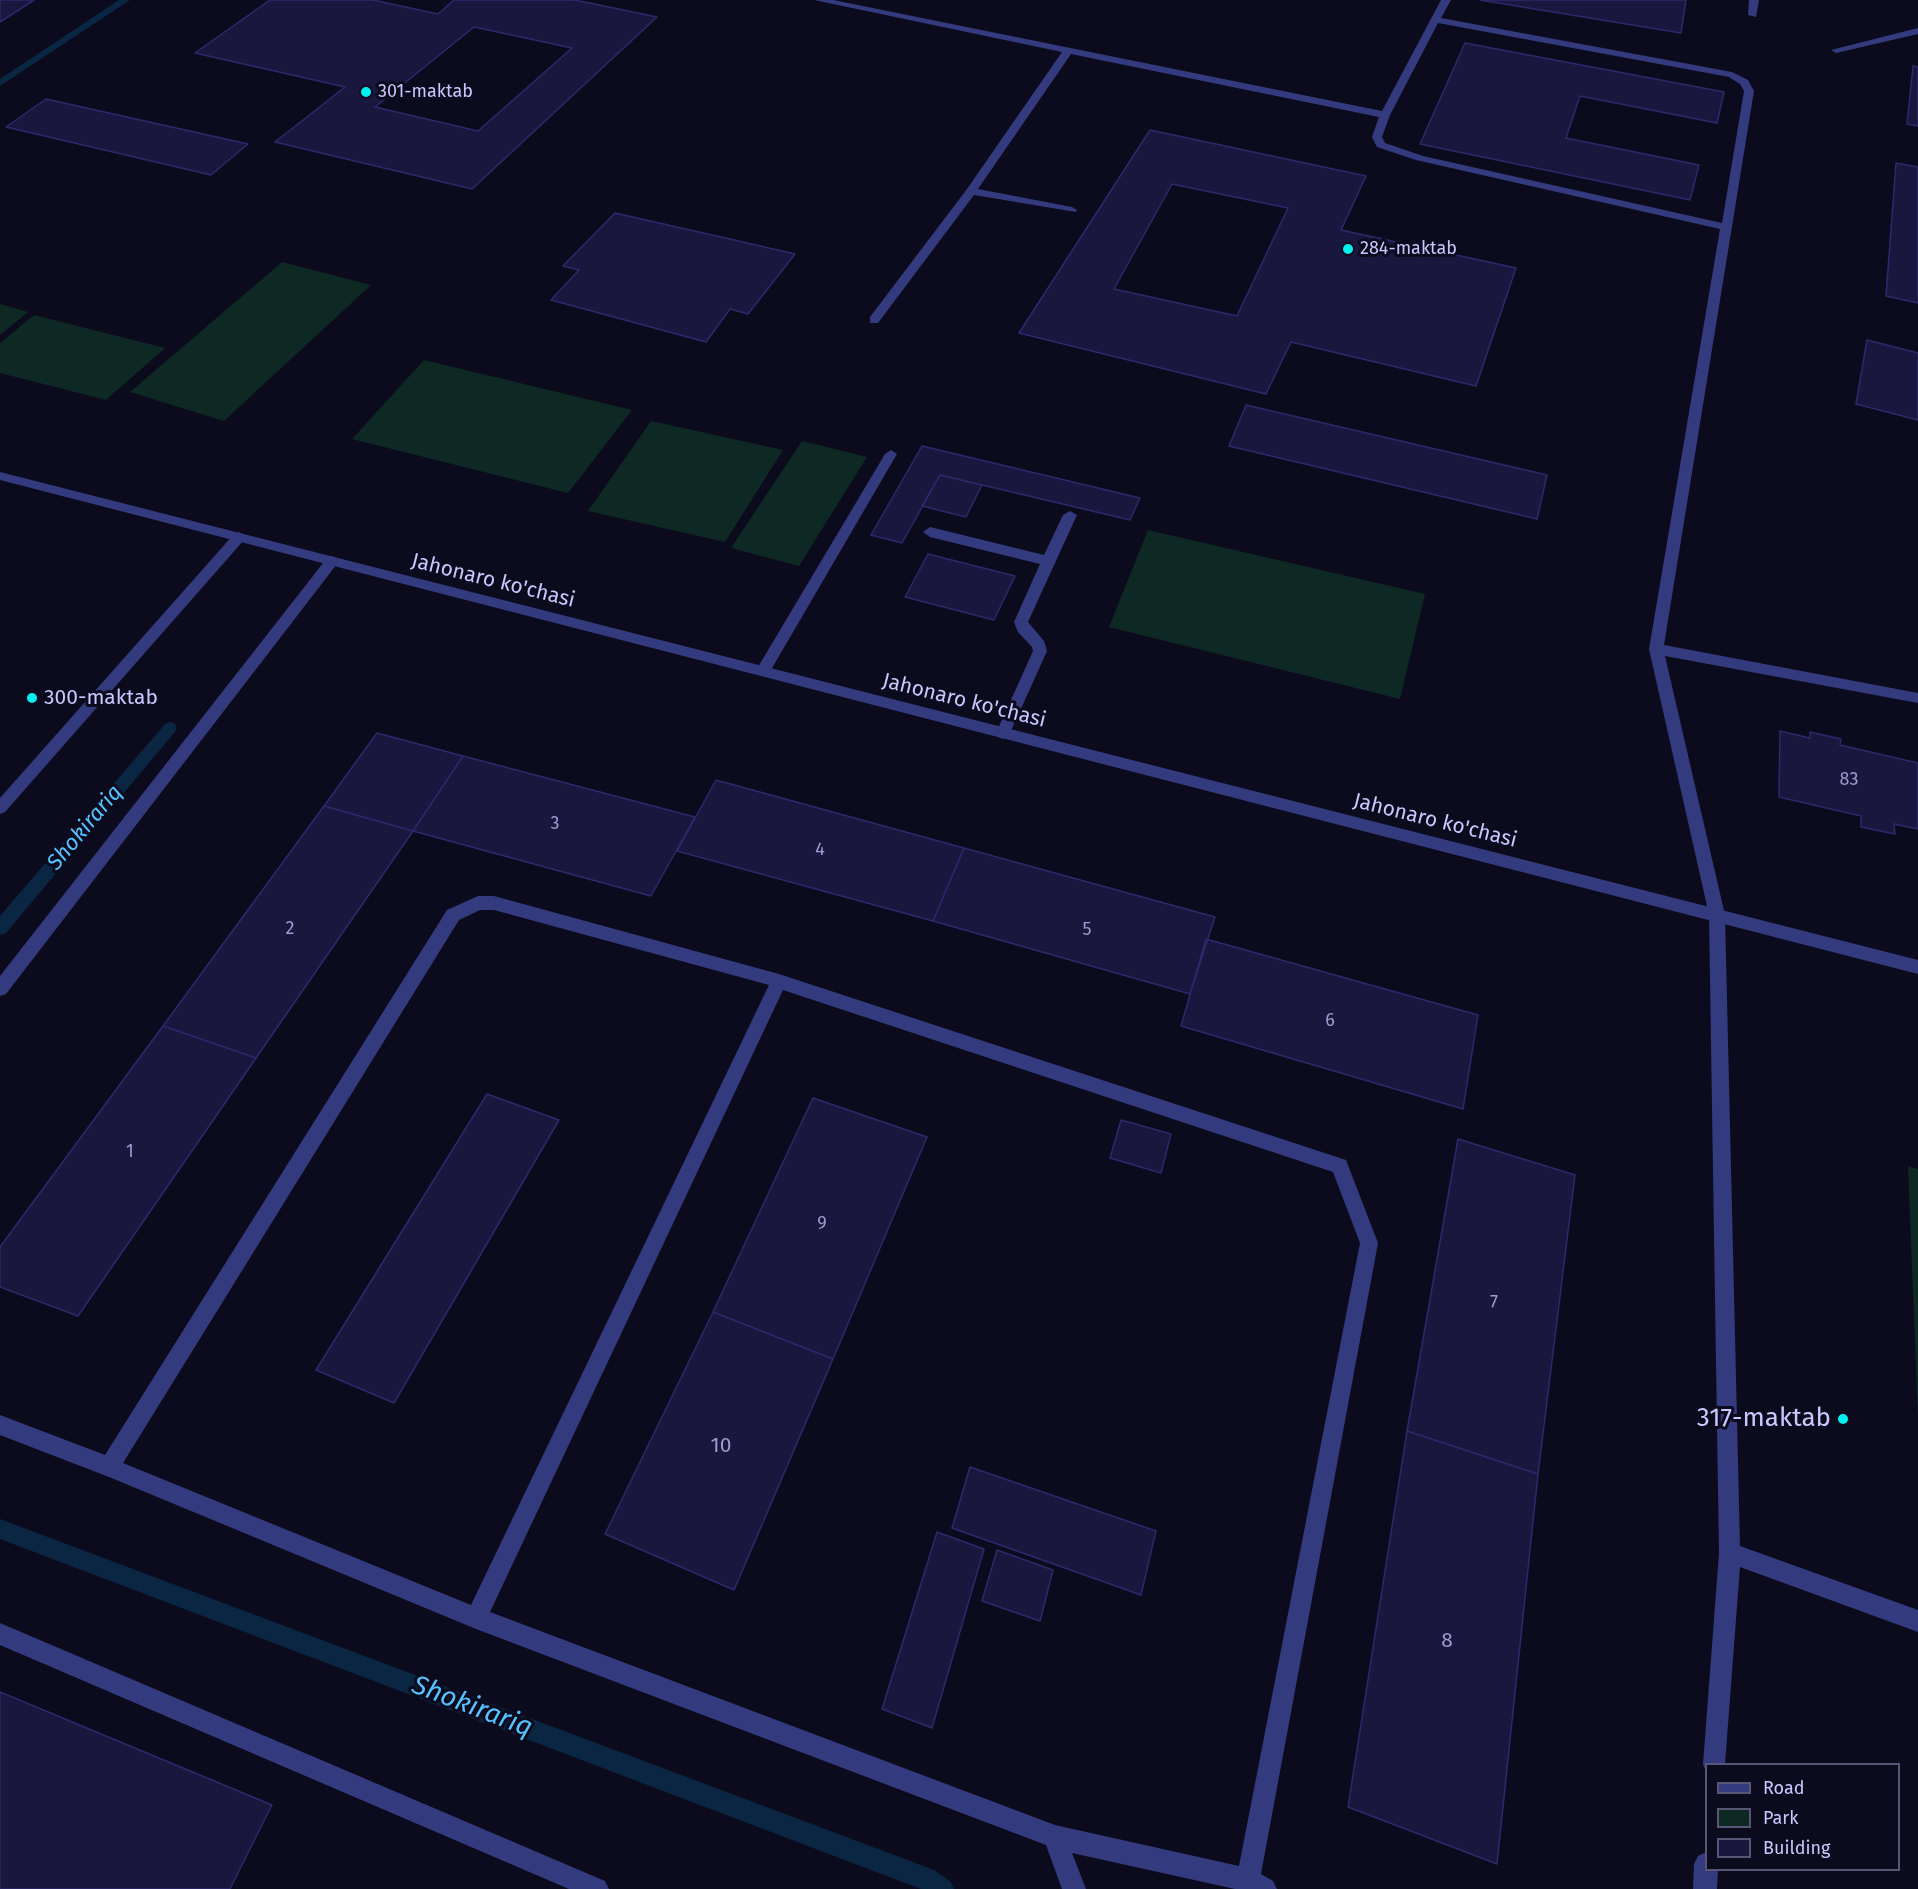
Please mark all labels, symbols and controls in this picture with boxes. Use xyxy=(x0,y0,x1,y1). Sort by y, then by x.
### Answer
place label: 301-maktab xyxy=(378,81,473,103)
marker: 301-maktab xyxy=(359,85,373,99)
place label: 284-maktab xyxy=(1360,238,1457,260)
marker: 284-maktab xyxy=(1341,242,1355,256)
street label: Jahonaro ko'chasi xyxy=(409,548,577,614)
street label: Jahonaro ko'chasi xyxy=(880,668,1048,734)
place label: 300-maktab xyxy=(44,685,158,711)
marker: 300-maktab xyxy=(25,691,39,705)
house number: 83 xyxy=(1840,769,1858,791)
water label: Shokirariq xyxy=(42,780,128,876)
street label: Jahonaro ko'chasi xyxy=(1351,788,1519,854)
house number: 3 xyxy=(551,813,559,835)
house number: 4 xyxy=(815,839,825,861)
house number: 2 xyxy=(286,918,294,940)
house number: 5 xyxy=(1082,919,1092,941)
house number: 6 xyxy=(1325,1010,1335,1032)
house number: 1 xyxy=(126,1141,134,1163)
house number: 9 xyxy=(817,1213,827,1235)
house number: 7 xyxy=(1490,1292,1498,1314)
place label: 317-maktab xyxy=(1697,1403,1831,1435)
marker: 317-maktab xyxy=(1836,1412,1850,1426)
house number: 10 xyxy=(711,1433,731,1459)
house number: 8 xyxy=(1441,1628,1453,1654)
water label: Shokirariq xyxy=(407,1669,537,1745)
legend xyxy=(1705,1763,1900,1871)
text: Road xyxy=(1763,1777,1805,1799)
text: Park xyxy=(1763,1807,1798,1829)
text: Building xyxy=(1763,1837,1830,1859)

